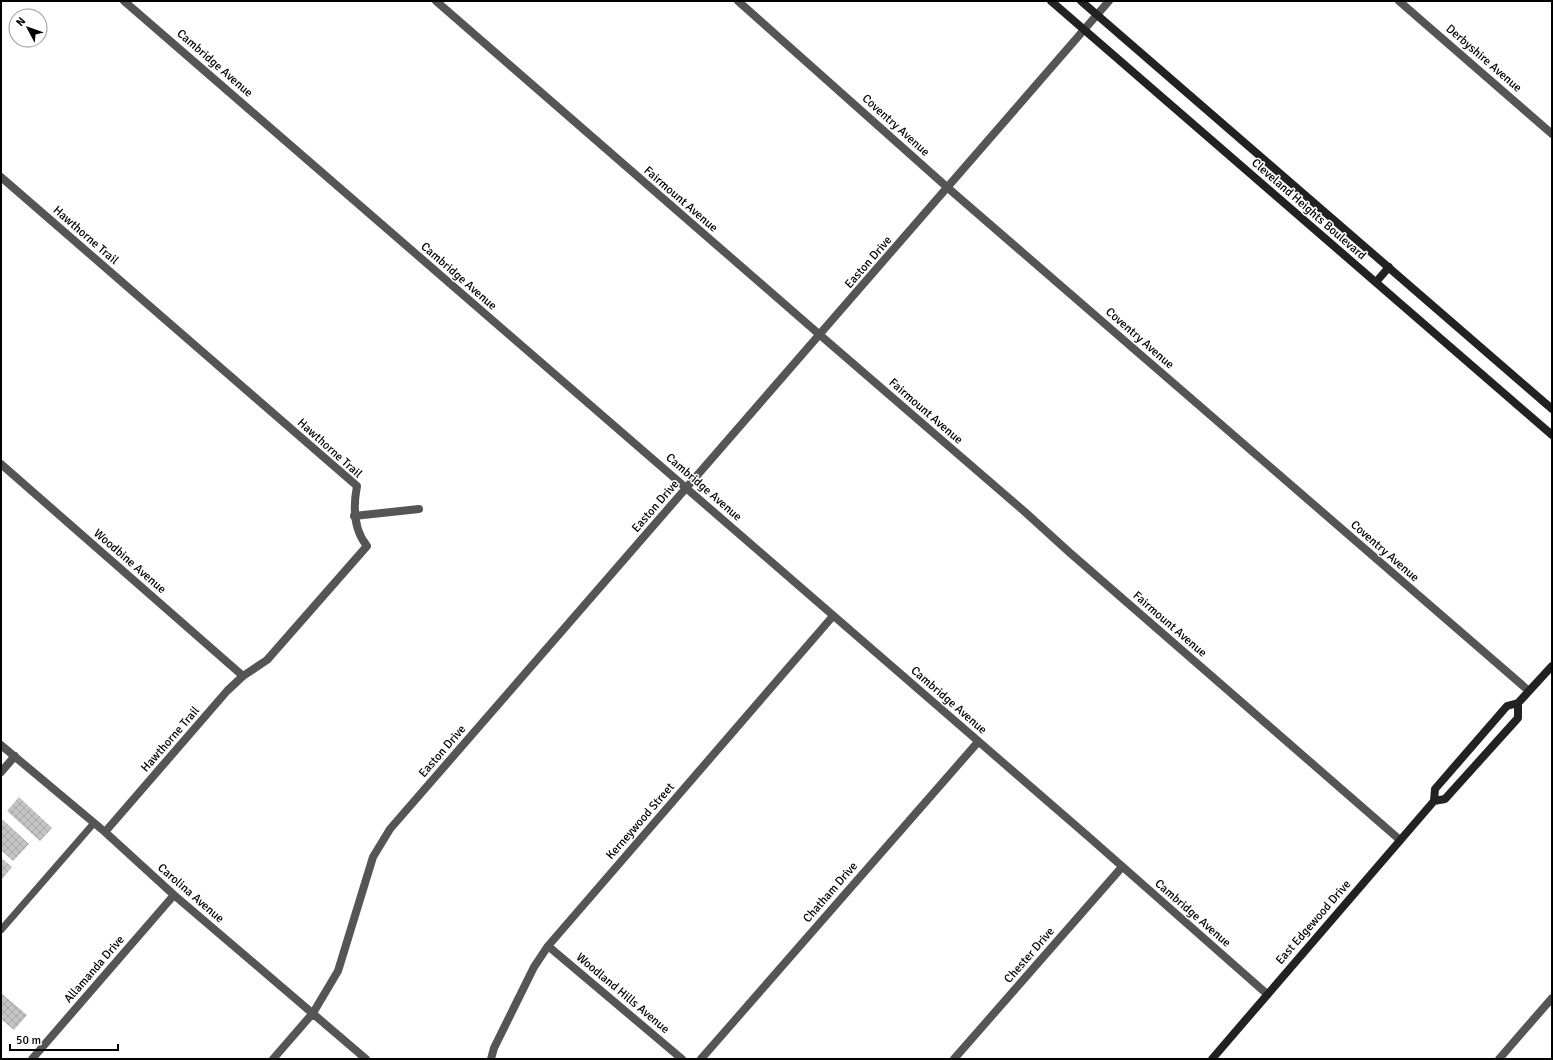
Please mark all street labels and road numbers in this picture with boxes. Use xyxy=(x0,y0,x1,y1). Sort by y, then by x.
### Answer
street label: Derbyshire Avenue xyxy=(1443,21,1525,95)
street label: Cambridge Avenue xyxy=(174,26,256,100)
street label: Coventry Avenue xyxy=(859,91,933,160)
street label: Cleveland Heights Boulevard xyxy=(1248,156,1369,263)
street label: Fairmount Avenue xyxy=(641,163,721,236)
street label: Hawthorne Trail xyxy=(50,203,122,268)
street label: Easton Drive xyxy=(842,233,895,292)
street label: Cambridge Avenue xyxy=(418,239,500,313)
street label: Coventry Avenue xyxy=(1102,305,1177,372)
street label: Fairmount Avenue xyxy=(886,375,966,448)
street label: Hawthorne Trail xyxy=(294,415,366,482)
street label: Cambridge Avenue xyxy=(663,450,745,524)
street label: Easton Drive xyxy=(629,477,682,536)
street label: Coventry Avenue xyxy=(1347,518,1422,585)
street label: Woodbine Avenue xyxy=(90,526,169,597)
street label: Fairmount Avenue xyxy=(1130,588,1210,661)
street label: Cambridge Avenue xyxy=(908,663,990,737)
street label: Hawthorne Trail xyxy=(138,703,203,775)
street label: Easton Drive xyxy=(416,722,469,781)
street label: Kerneywood Street xyxy=(603,780,678,863)
street label: Chatham Drive xyxy=(800,859,861,926)
street label: Carolina Avenue xyxy=(154,860,227,926)
street label: Cambridge Avenue xyxy=(1152,876,1234,950)
street label: East Edgewood Drive xyxy=(1273,877,1354,968)
street label: Chester Drive xyxy=(1001,924,1058,986)
street label: Allamanda Drive xyxy=(61,933,128,1006)
street label: Woodland Hills Avenue xyxy=(573,950,672,1037)

